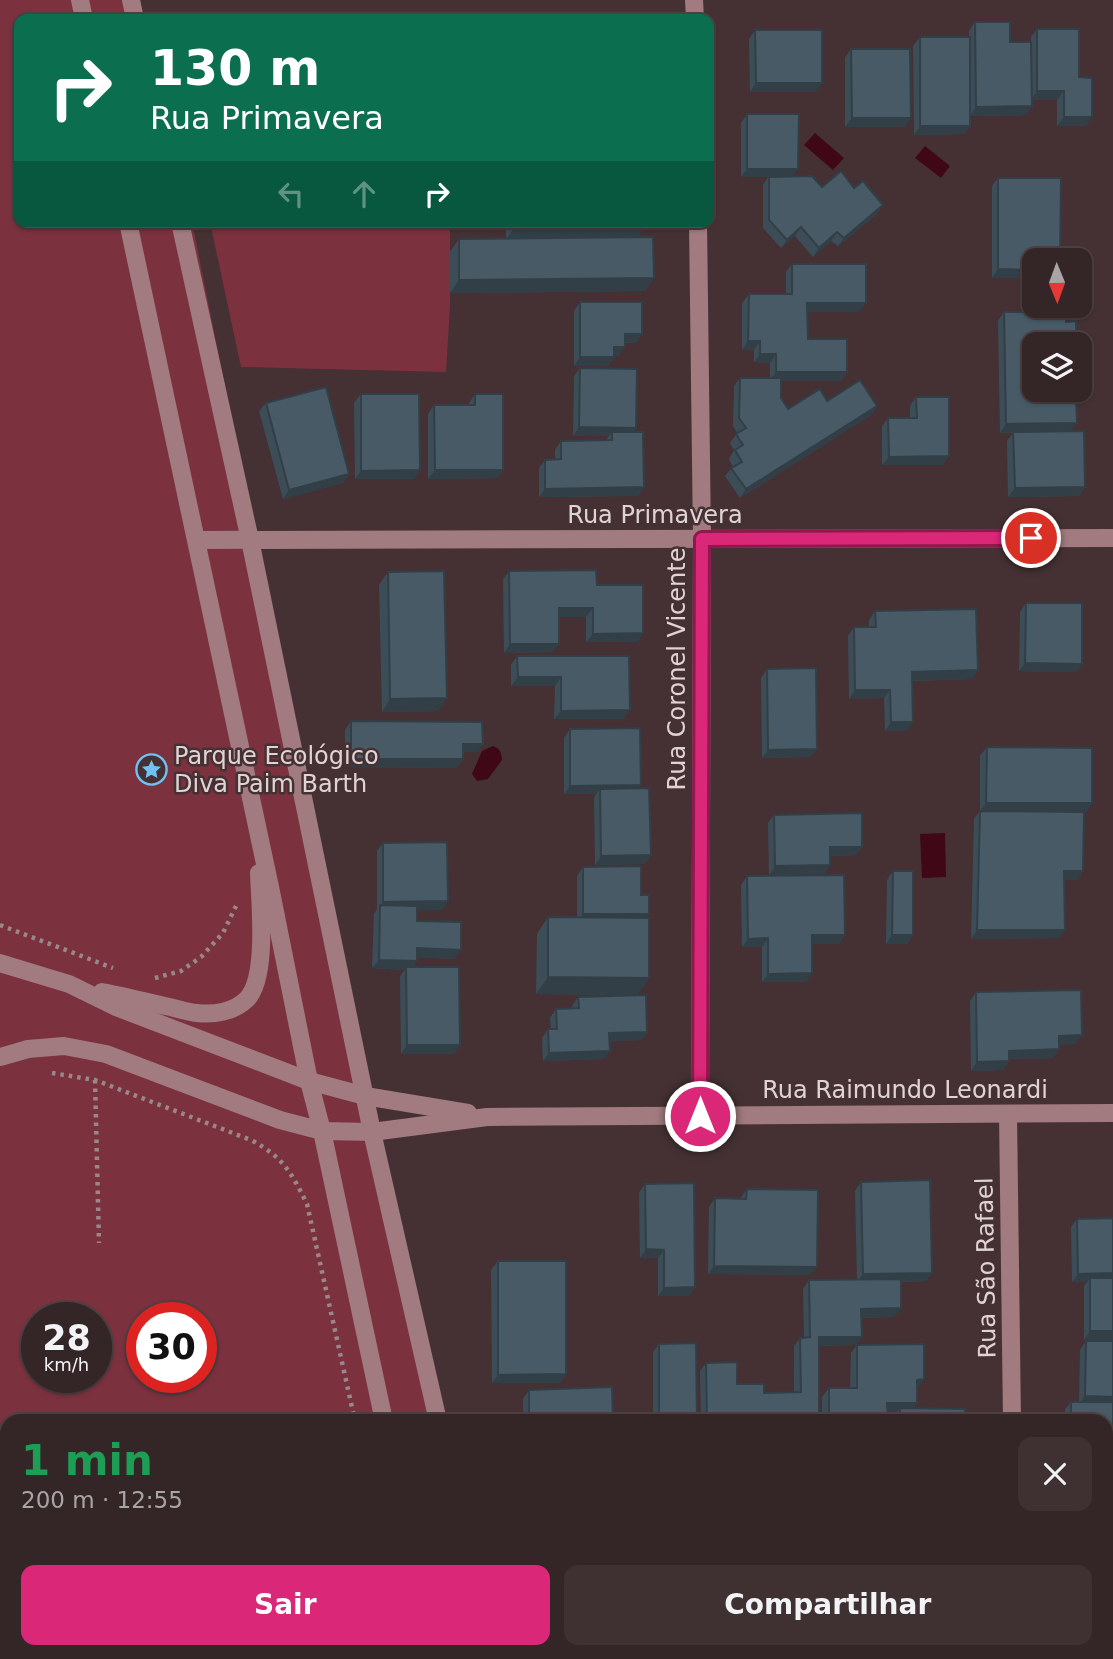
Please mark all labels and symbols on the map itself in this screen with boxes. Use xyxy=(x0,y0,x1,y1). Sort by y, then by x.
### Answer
north arrow xyxy=(1022,248,1092,318)
street label: Rua Primavera xyxy=(567,501,743,529)
pin xyxy=(1001,508,1061,568)
street label: Rua Coronel Vicente xyxy=(663,548,691,790)
place label: Parque Ecológico Diva Paim Barth xyxy=(174,742,379,798)
place icon: Parque Ecológico Diva Paim Barth xyxy=(134,753,168,787)
street label: Rua Raimundo Leonardi xyxy=(762,1076,1048,1104)
position arrow xyxy=(663,1079,737,1153)
street label: Rua São Rafael xyxy=(970,1177,1002,1359)
speed limit sign: 30 xyxy=(126,1302,217,1393)

